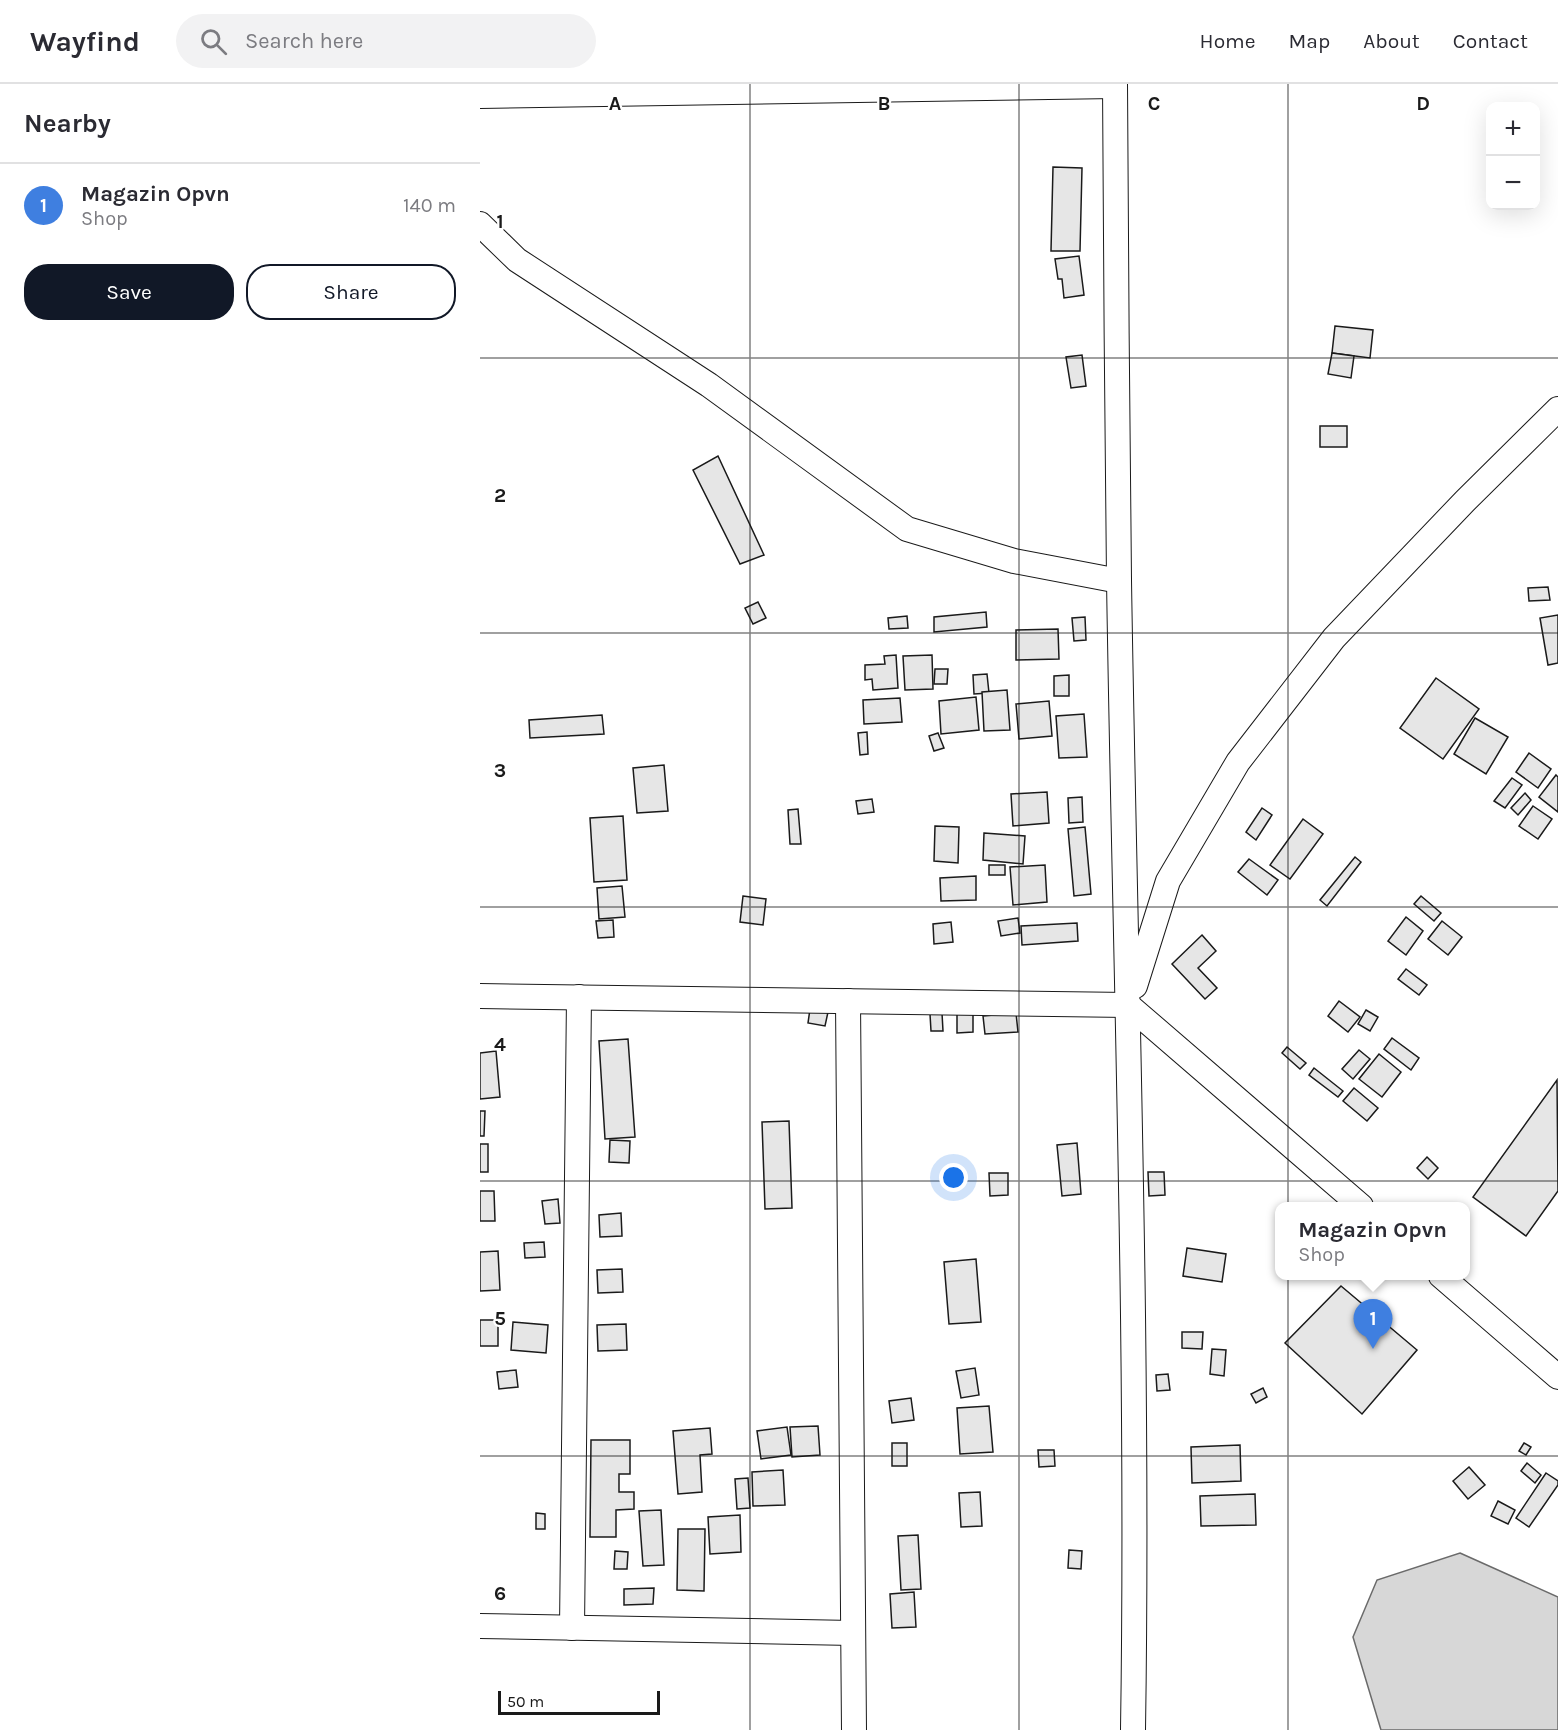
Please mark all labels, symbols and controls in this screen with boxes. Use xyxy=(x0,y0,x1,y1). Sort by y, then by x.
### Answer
search box xyxy=(176,14,596,68)
text: Wayfind xyxy=(30,25,140,58)
icon: search xyxy=(197,25,230,58)
text: Search here xyxy=(245,28,363,54)
text: Home xyxy=(1200,29,1256,53)
text: Map xyxy=(1289,29,1330,53)
text: About xyxy=(1363,29,1420,53)
text: Contact xyxy=(1453,29,1528,53)
text: A xyxy=(609,92,622,115)
text: B xyxy=(878,92,890,115)
text: C xyxy=(1148,92,1160,115)
text: D xyxy=(1416,92,1430,115)
map controls xyxy=(1486,102,1540,210)
button: + xyxy=(1486,102,1540,156)
text: Nearby xyxy=(24,108,111,139)
button: − xyxy=(1486,156,1540,210)
text: Magazin Opvn xyxy=(81,181,230,207)
text: 1 xyxy=(40,194,47,217)
text: 140 m xyxy=(403,194,456,217)
text: Shop xyxy=(81,207,128,230)
text: 1 xyxy=(496,210,504,233)
button: Save xyxy=(24,264,234,320)
button: Share xyxy=(246,264,456,320)
text: 2 xyxy=(494,484,506,507)
text: 3 xyxy=(494,759,506,782)
text: 4 xyxy=(494,1033,506,1056)
your location xyxy=(939,1163,968,1192)
popup xyxy=(1275,1202,1470,1280)
text: Magazin Opvn xyxy=(1298,1217,1447,1243)
text: Shop xyxy=(1298,1243,1345,1266)
pin: 1 xyxy=(1354,1300,1392,1349)
text: 5 xyxy=(494,1307,506,1330)
text: 6 xyxy=(494,1582,506,1605)
scale bar xyxy=(498,1688,660,1716)
text: 50 m xyxy=(507,1692,544,1711)

